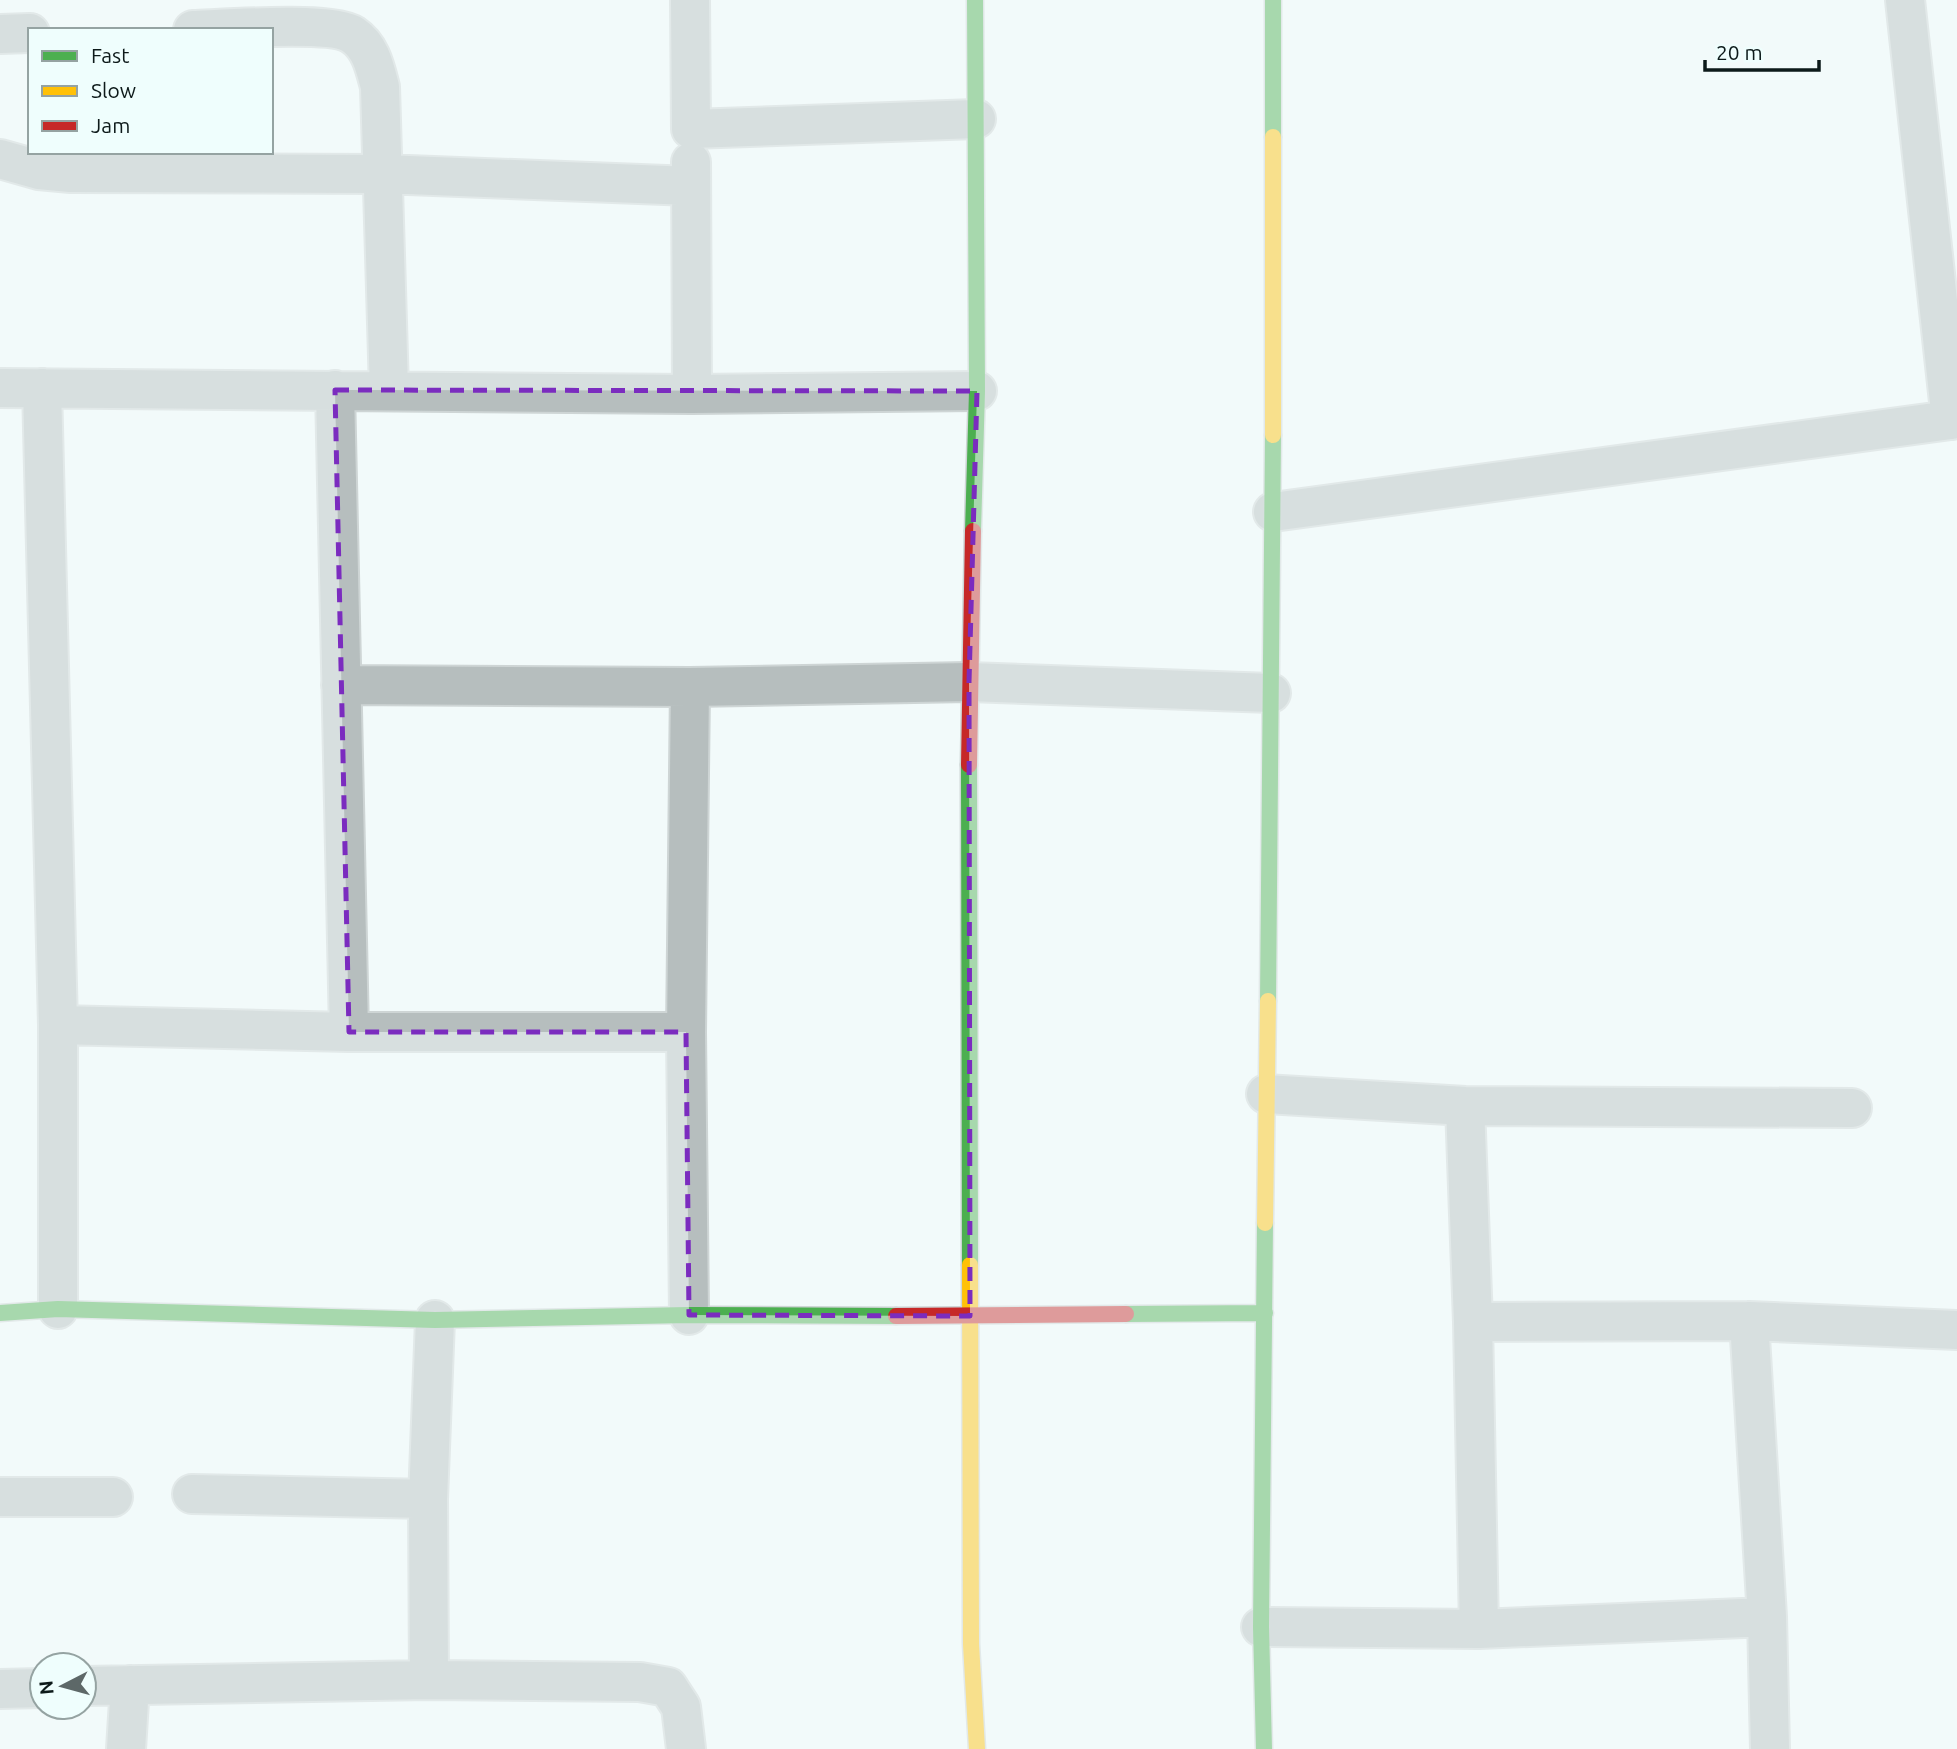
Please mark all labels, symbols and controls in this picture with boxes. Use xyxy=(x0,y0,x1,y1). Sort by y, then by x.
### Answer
legend xyxy=(28,28,273,154)
scale bar xyxy=(1705,28,1819,72)
text: 20 m xyxy=(1716,40,1763,64)
text: Fast xyxy=(91,43,129,67)
text: Slow xyxy=(91,78,136,102)
text: Jam xyxy=(91,113,130,137)
north arrow xyxy=(28,1651,98,1721)
text: N xyxy=(34,1680,58,1696)

